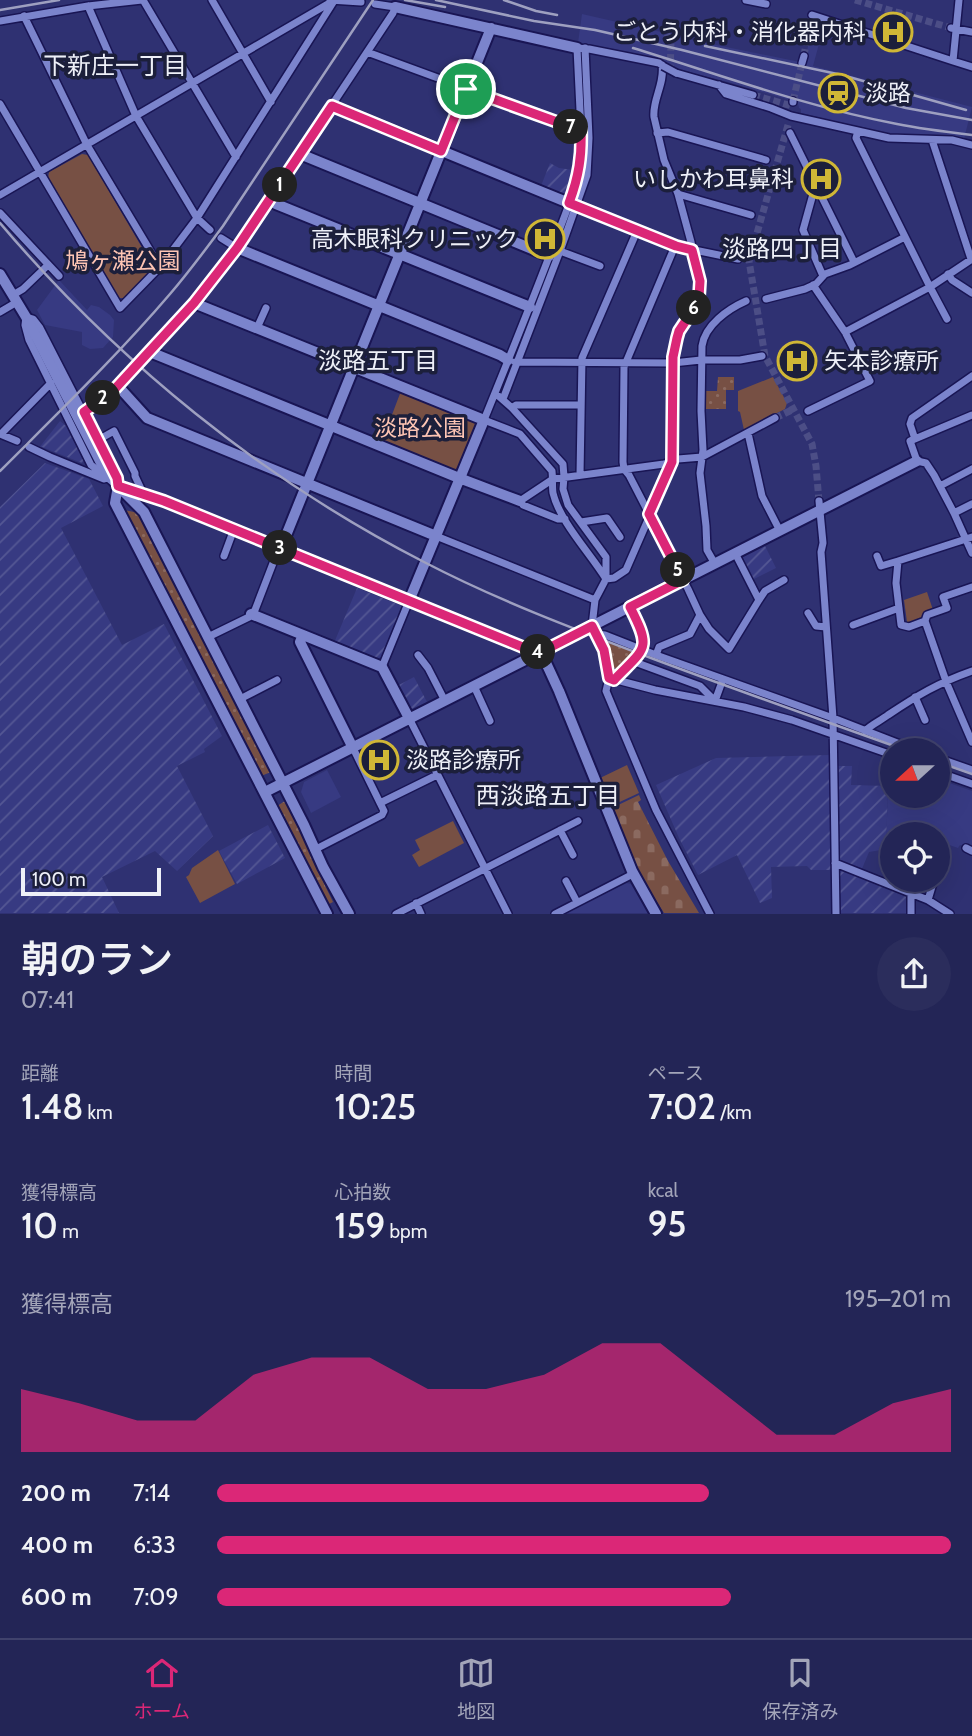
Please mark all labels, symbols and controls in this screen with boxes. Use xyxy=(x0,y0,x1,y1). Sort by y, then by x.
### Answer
hospital icon: ごとう内科・消化器内科 xyxy=(872,11,914,53)
place label: ごとう内科・消化器内科 xyxy=(613,18,866,46)
district label: 下新庄一丁目 xyxy=(43,51,187,80)
pin xyxy=(436,59,496,119)
icon: arrive xyxy=(447,70,485,108)
station icon: 淡路 xyxy=(817,72,859,114)
place label: 淡路 xyxy=(865,79,911,107)
pin: 7 xyxy=(554,110,588,144)
text: 7 xyxy=(566,115,575,138)
hospital icon: いしかわ耳鼻科 xyxy=(800,158,842,200)
place label: いしかわ耳鼻科 xyxy=(633,165,794,193)
pin: 1 xyxy=(262,168,298,202)
text: 1 xyxy=(276,173,283,196)
hospital icon: 高木眼科クリニック xyxy=(524,218,566,260)
place label: 高木眼科クリニック xyxy=(311,225,518,253)
district label: 淡路四丁目 xyxy=(722,234,842,263)
park label: 鳩ヶ瀬公園 xyxy=(66,247,181,275)
pin: 6 xyxy=(676,290,712,326)
text: 6 xyxy=(688,296,699,319)
hospital icon: 矢本診療所 xyxy=(776,340,818,382)
district label: 淡路五丁目 xyxy=(318,346,438,375)
place label: 矢本診療所 xyxy=(824,347,939,375)
pin: 2 xyxy=(86,380,120,416)
text: 2 xyxy=(97,386,108,409)
park label: 淡路公園 xyxy=(374,414,466,442)
pin: 3 xyxy=(262,530,298,566)
text: 3 xyxy=(274,536,285,559)
pin: 5 xyxy=(660,552,696,588)
text: 5 xyxy=(672,558,683,581)
pin: 4 xyxy=(520,634,556,670)
text: 4 xyxy=(532,640,543,663)
north arrow xyxy=(880,738,950,808)
map controls xyxy=(880,738,950,892)
hospital icon: 淡路診療所 xyxy=(358,739,400,781)
place label: 淡路診療所 xyxy=(406,746,521,774)
district label: 西淡路五丁目 xyxy=(476,781,620,810)
button: locate xyxy=(880,822,950,892)
scale bar xyxy=(21,864,161,896)
text: 100 m xyxy=(32,868,86,891)
text: 朝のラン xyxy=(21,936,173,983)
button: share xyxy=(877,937,951,1011)
text: 07:41 xyxy=(21,986,74,1014)
text: 距離 xyxy=(21,1062,59,1085)
text: 時間 xyxy=(334,1062,372,1085)
text: ペース xyxy=(648,1062,704,1085)
text: 1.48 xyxy=(21,1085,83,1128)
text: 10:25 xyxy=(334,1085,416,1128)
text: 7:02 xyxy=(648,1085,716,1128)
text: km xyxy=(83,1101,113,1124)
text: /km xyxy=(716,1101,752,1124)
text: kcal xyxy=(648,1179,678,1202)
text: 獲得標高 xyxy=(21,1181,97,1204)
text: 心拍数 xyxy=(334,1181,391,1204)
text: 95 xyxy=(648,1202,686,1245)
text: 10 xyxy=(21,1204,58,1247)
text: 159 xyxy=(334,1204,385,1247)
text: m xyxy=(58,1220,79,1243)
text: bpm xyxy=(385,1220,427,1243)
text: 195–201 m xyxy=(845,1285,951,1313)
text: 獲得標高 xyxy=(21,1290,113,1318)
text: 200 m xyxy=(21,1479,91,1507)
text: 7:14 xyxy=(133,1479,170,1507)
text: 400 m xyxy=(21,1531,93,1559)
text: 6:33 xyxy=(133,1531,176,1559)
text: 600 m xyxy=(21,1583,92,1611)
text: 7:09 xyxy=(133,1583,178,1611)
tab: ホーム xyxy=(134,1654,190,1723)
tab: 地図 xyxy=(457,1654,495,1723)
tab: 保存済み xyxy=(762,1654,838,1723)

